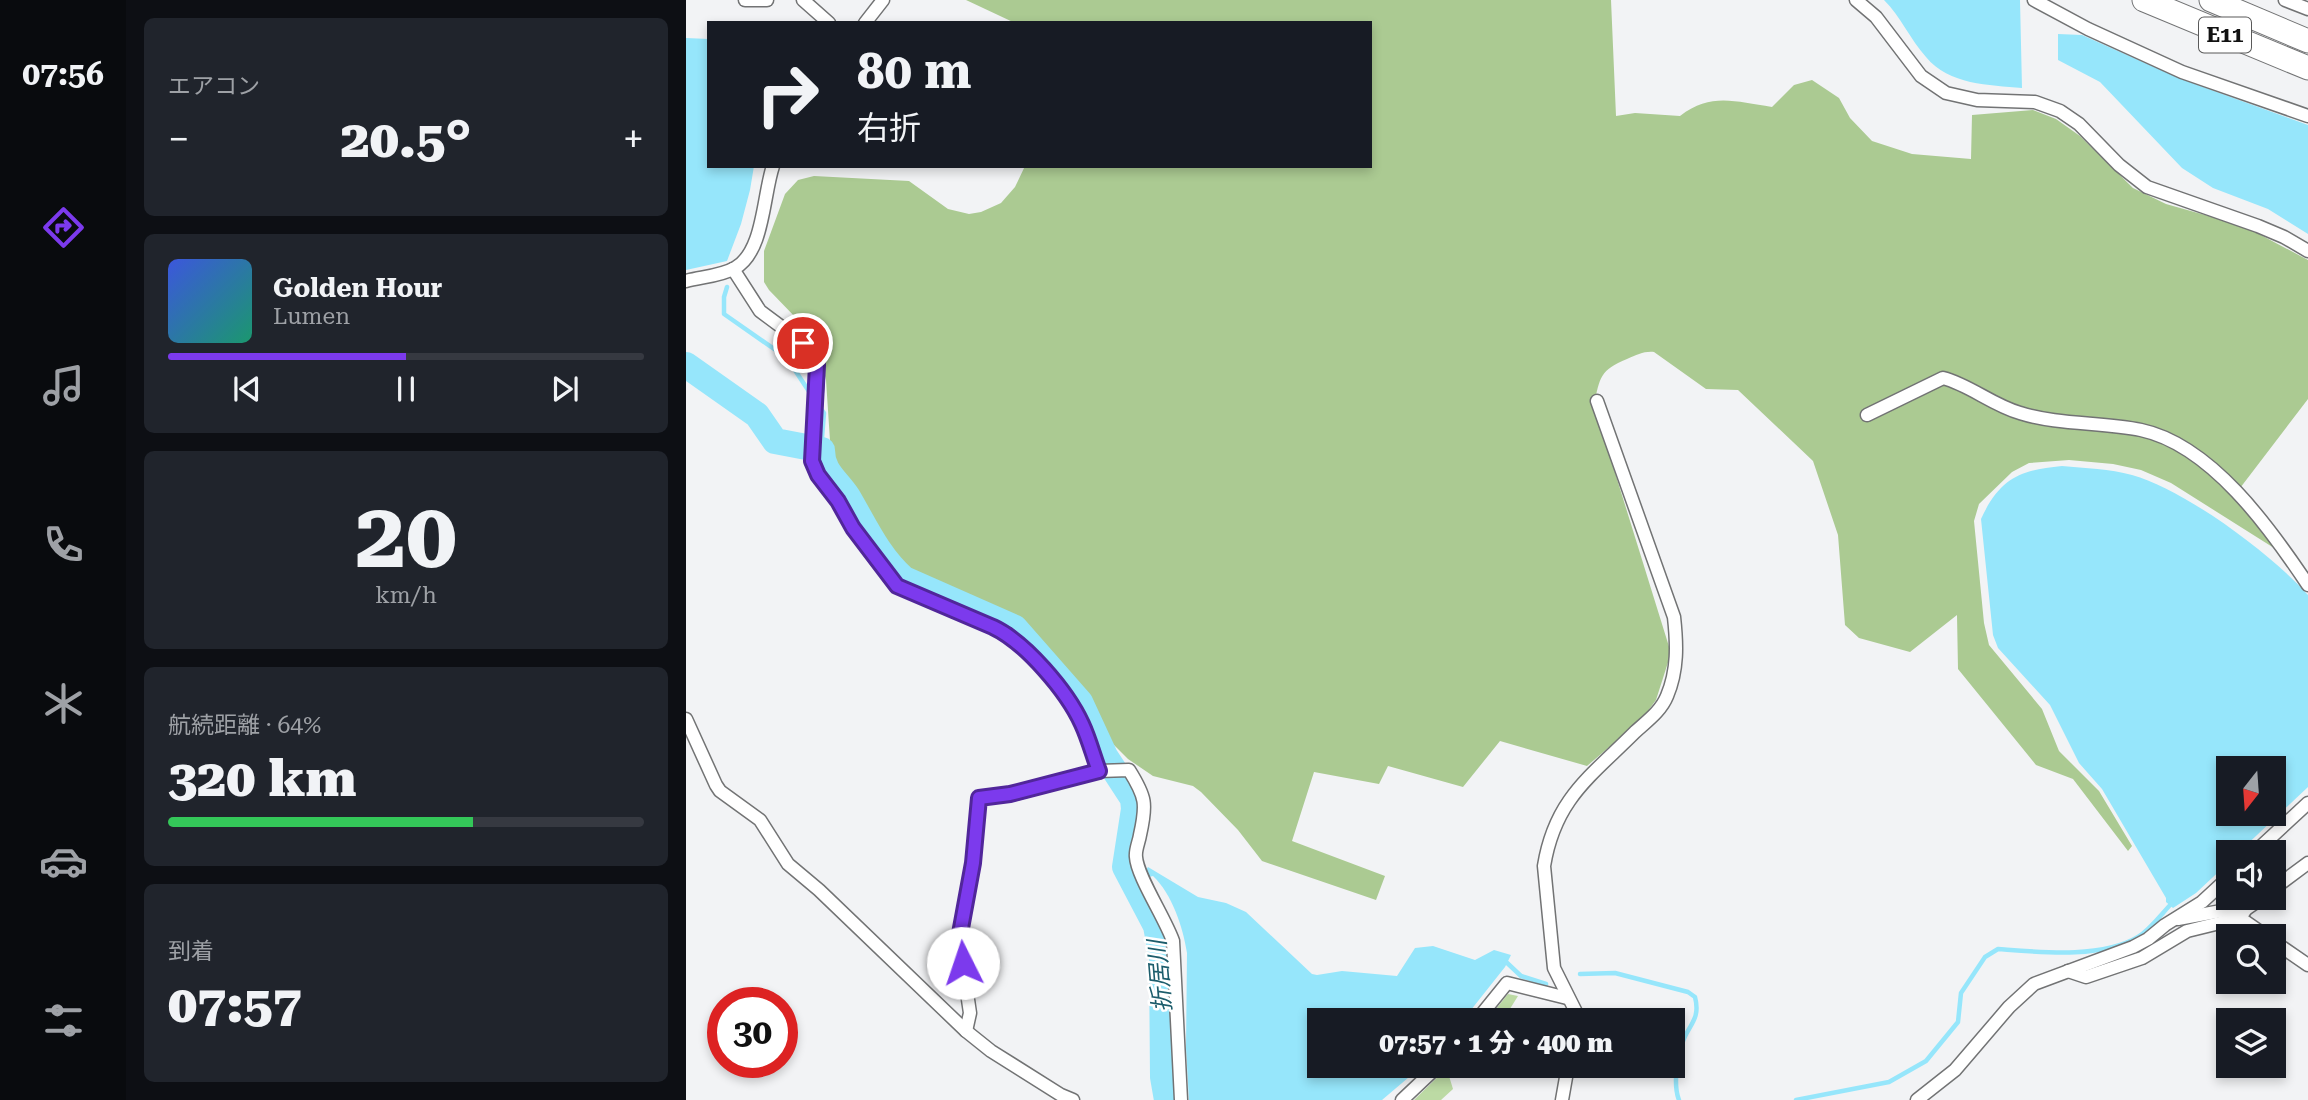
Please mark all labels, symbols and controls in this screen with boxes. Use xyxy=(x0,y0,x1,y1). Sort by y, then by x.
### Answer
road number: E11 xyxy=(2199,18,2251,52)
text: 80 m xyxy=(857,43,972,100)
icon: right xyxy=(742,49,833,140)
text: 07:56 xyxy=(22,55,104,93)
text: エアコン xyxy=(168,73,260,100)
text: 20.5° xyxy=(341,109,471,170)
text: 右折 xyxy=(857,109,921,147)
text: − xyxy=(168,117,189,161)
text: + xyxy=(623,117,644,161)
icon: directions xyxy=(39,203,88,252)
text: Golden Hour xyxy=(273,273,442,303)
text: Lumen xyxy=(273,303,350,330)
pin xyxy=(773,313,833,373)
icon: arrive xyxy=(784,324,822,362)
icon: music xyxy=(39,361,88,410)
icon: previous xyxy=(228,370,266,408)
icon: pause xyxy=(387,370,425,408)
icon: next xyxy=(546,370,584,408)
text: 20 xyxy=(355,483,457,589)
icon: phone xyxy=(39,520,88,569)
text: km/h xyxy=(375,582,437,609)
icon: climate xyxy=(39,679,88,728)
text: 航続距離 · 64% xyxy=(168,712,321,739)
text: 320 km xyxy=(168,748,356,809)
north arrow xyxy=(2216,756,2286,826)
map controls xyxy=(2216,756,2286,1078)
icon: car xyxy=(39,837,88,886)
button: sound xyxy=(2216,840,2286,910)
button: search xyxy=(2216,924,2286,994)
position arrow xyxy=(926,926,1000,1000)
water label: 折居川 xyxy=(1143,936,1177,1013)
text: 到着 xyxy=(168,938,214,965)
text: 07:57 xyxy=(168,974,302,1035)
speed limit sign: 30 xyxy=(707,987,798,1078)
icon: filters xyxy=(39,996,88,1045)
button: layers xyxy=(2216,1008,2286,1078)
text: 07:57 · 1 分 · 400 m xyxy=(1379,1028,1613,1058)

